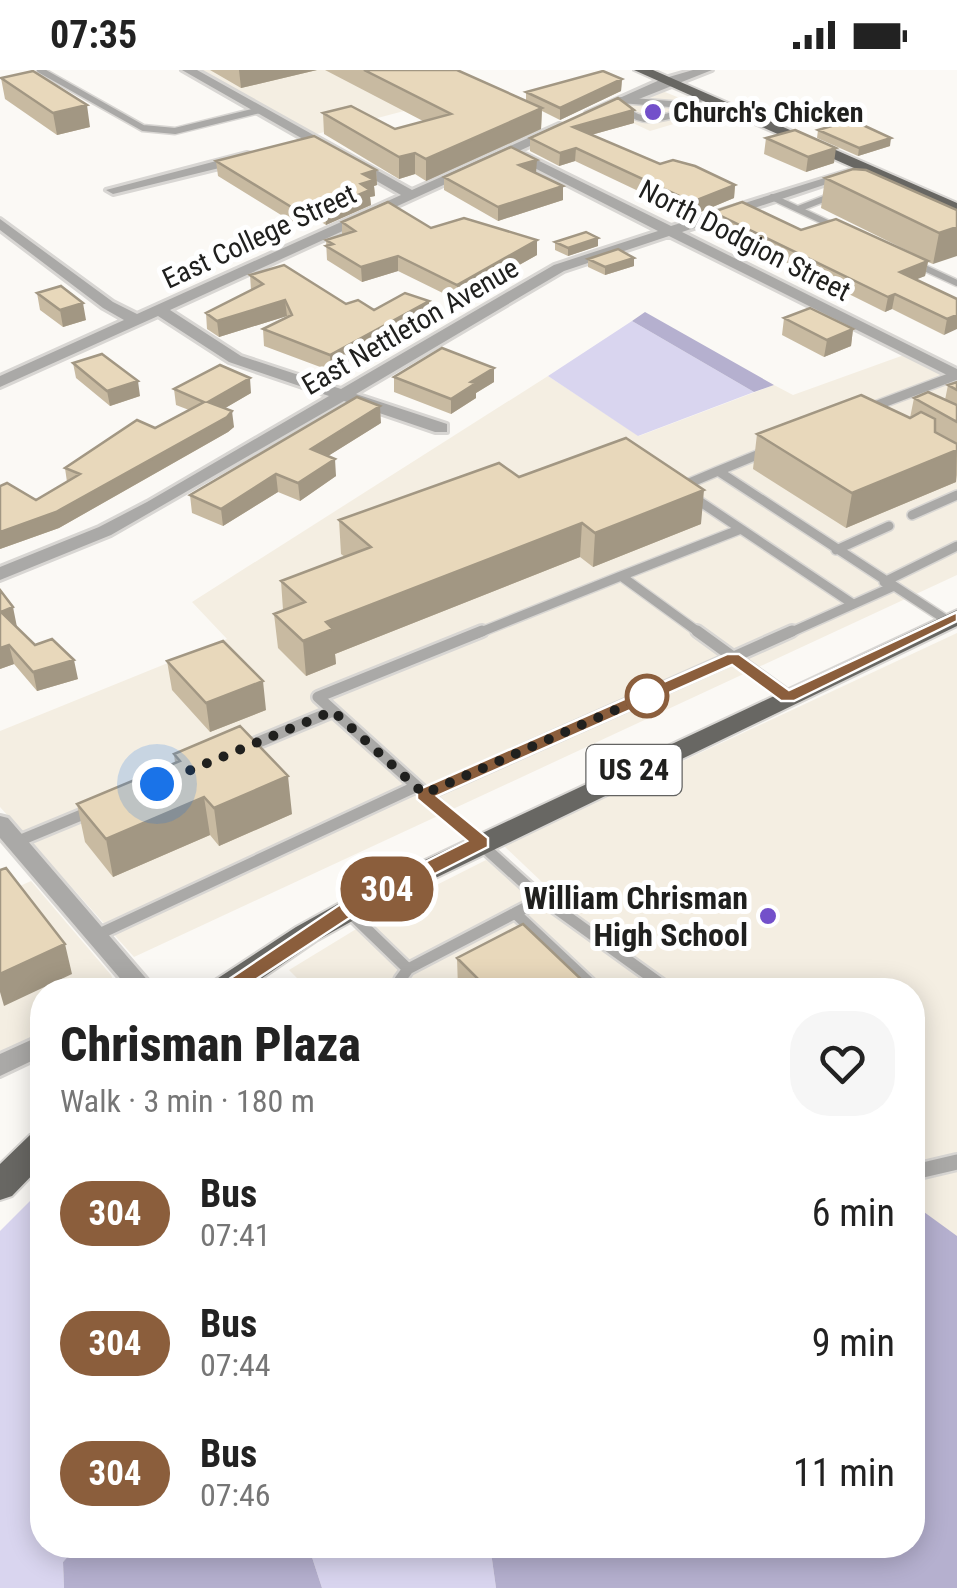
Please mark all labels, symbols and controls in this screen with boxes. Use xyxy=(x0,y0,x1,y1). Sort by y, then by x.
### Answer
text: 07:35 xyxy=(50,13,137,57)
place label: Church's Chicken xyxy=(673,96,863,129)
marker: Church's Chicken xyxy=(642,101,664,123)
street label: North Dodgion Street xyxy=(634,173,856,308)
street label: East College Street xyxy=(157,177,361,296)
street label: East Nettleton Avenue xyxy=(296,251,524,402)
unlabelled marker xyxy=(626,675,668,717)
road number: US 24 xyxy=(586,745,682,795)
your location xyxy=(132,759,182,809)
line badge: 304 xyxy=(330,856,444,922)
text: 304 xyxy=(360,869,414,910)
place label: William Chrisman High School xyxy=(524,879,748,954)
marker: William Chrisman High School xyxy=(757,905,779,927)
button: heart xyxy=(790,1011,895,1116)
text: Chrisman Plaza xyxy=(60,1016,361,1073)
text: Walk · 3 min · 180 m xyxy=(60,1082,315,1120)
text: Bus xyxy=(200,1172,257,1216)
text: 6 min xyxy=(812,1191,895,1235)
text: 304 xyxy=(88,1193,142,1234)
text: 07:41 xyxy=(200,1216,271,1254)
text: Bus xyxy=(200,1302,257,1346)
text: 9 min xyxy=(812,1321,895,1365)
text: 304 xyxy=(88,1323,142,1364)
text: 07:44 xyxy=(200,1346,271,1384)
text: Bus xyxy=(200,1432,257,1476)
text: 11 min xyxy=(793,1451,895,1495)
text: 304 xyxy=(88,1453,142,1494)
text: 07:46 xyxy=(200,1476,271,1514)

